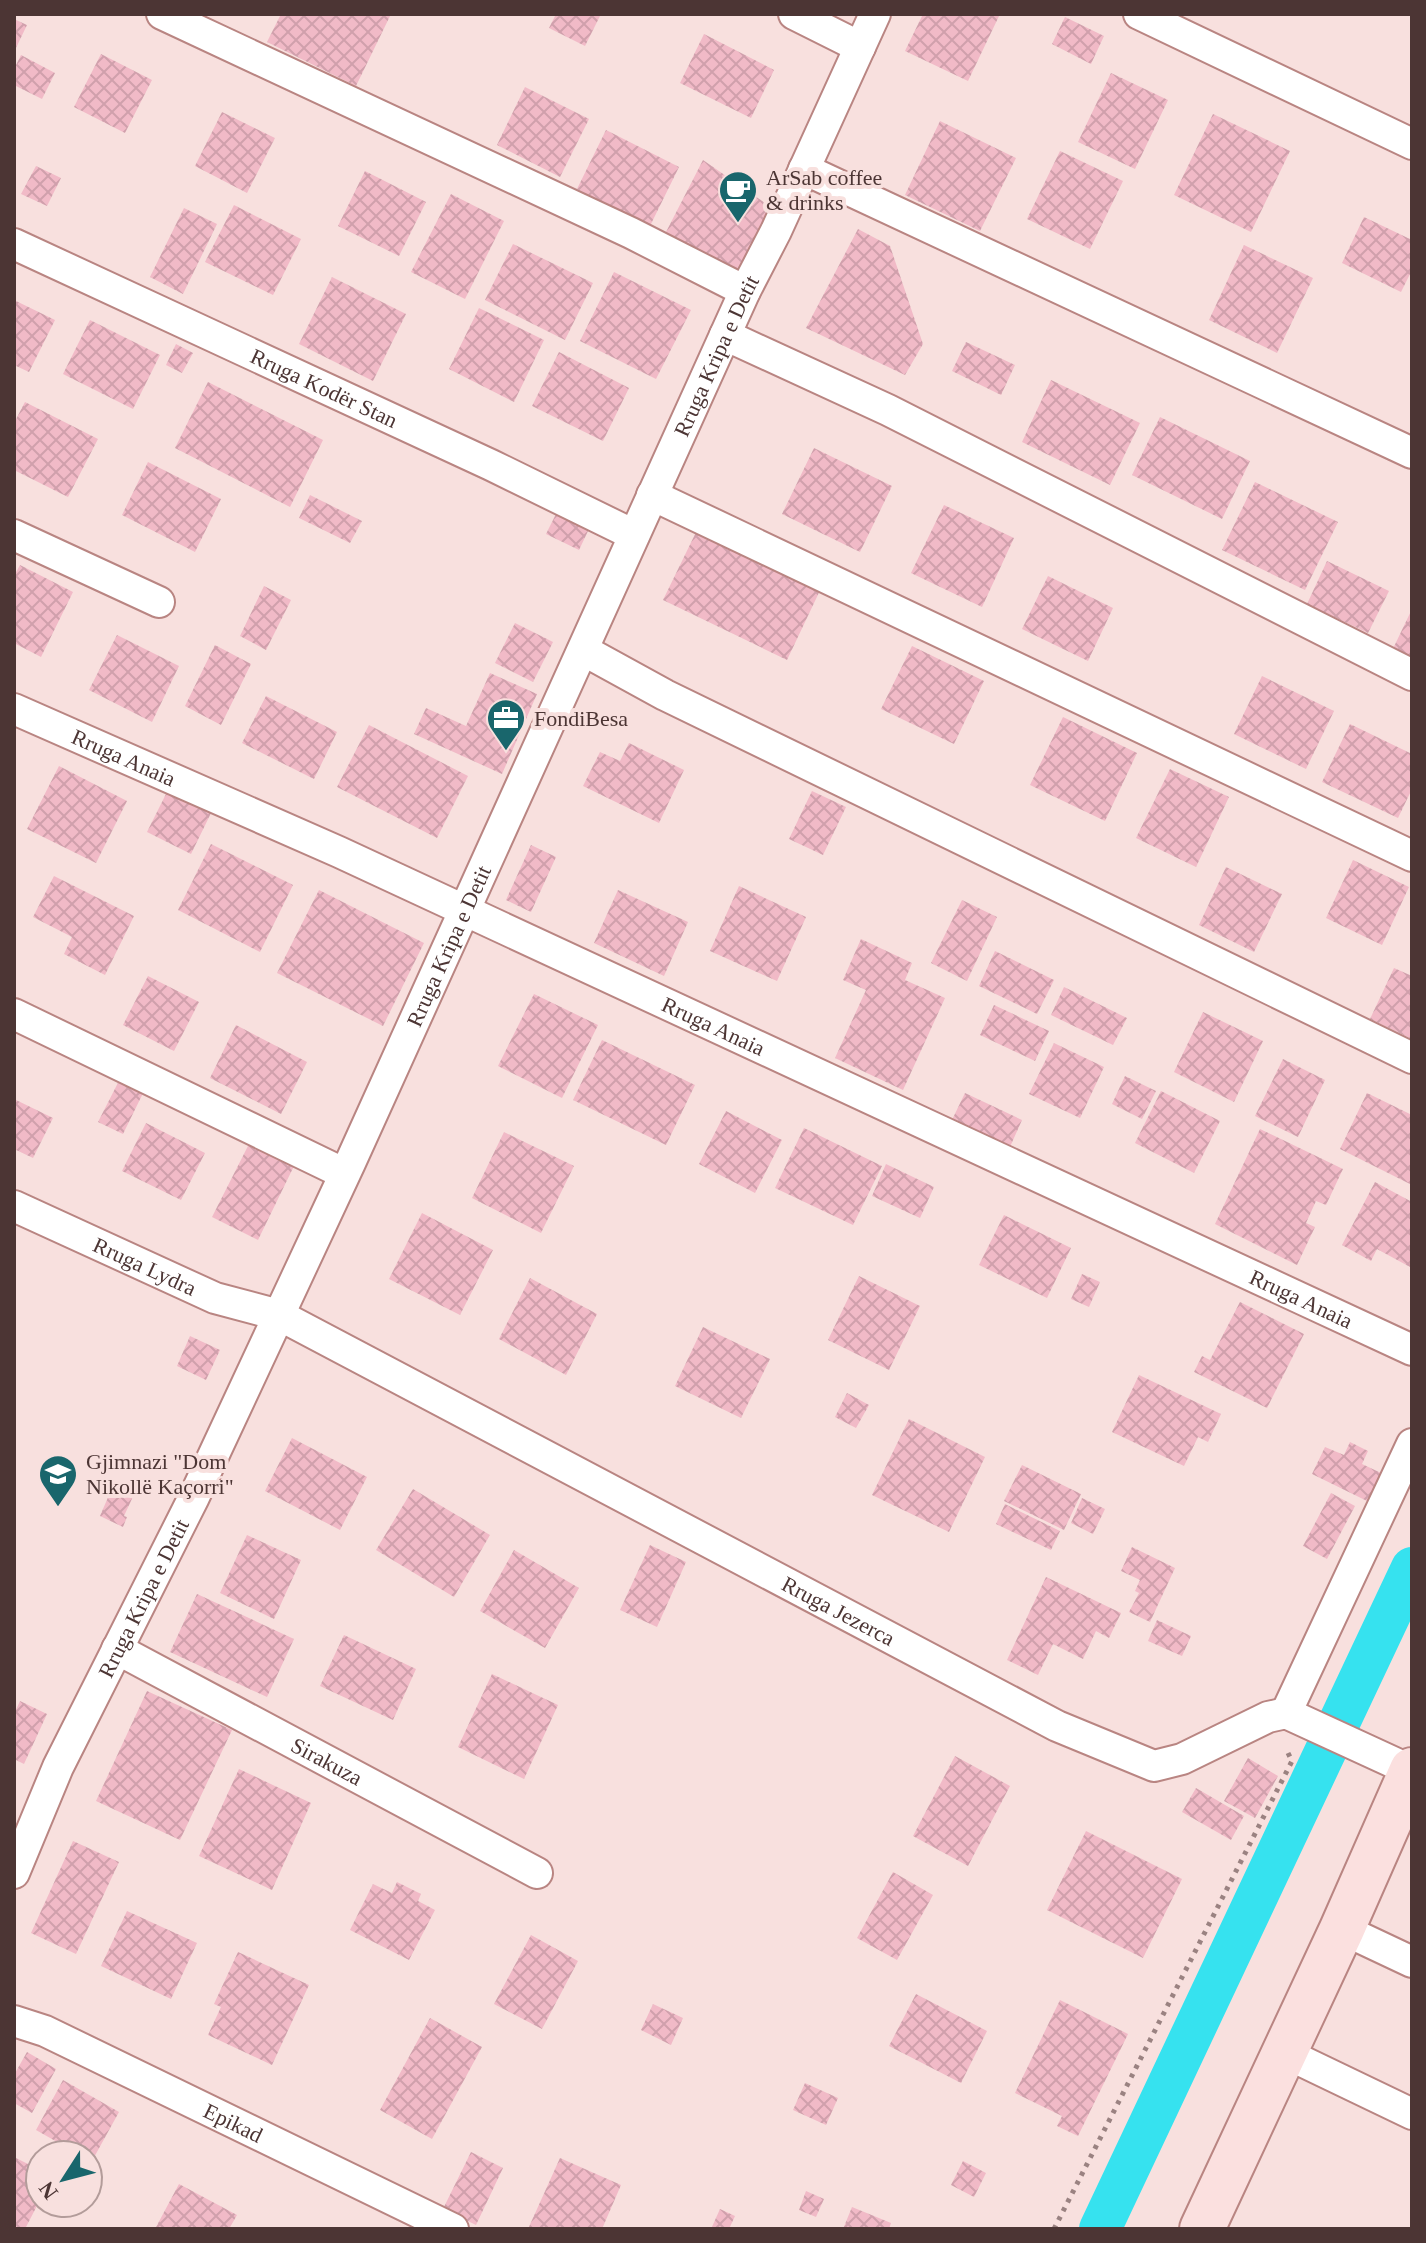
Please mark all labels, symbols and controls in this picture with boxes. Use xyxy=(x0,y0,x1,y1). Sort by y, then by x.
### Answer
place label: ArSab coffee & drinks xyxy=(766,165,882,215)
cafe icon: ArSab coffee & drinks xyxy=(717,169,759,224)
street label: Rruga Kripa e Detit xyxy=(668,271,763,440)
street label: Rruga Kodër Stan xyxy=(247,343,402,433)
office icon: FondiBesa xyxy=(485,697,527,752)
place label: FondiBesa xyxy=(534,706,628,731)
street label: Rruga Anaia xyxy=(68,724,180,791)
street label: Rruga Kripa e Detit xyxy=(401,861,496,1030)
street label: Rruga Anaia xyxy=(658,991,769,1061)
street label: Rruga Lydra xyxy=(89,1232,201,1300)
street label: Rruga Anaia xyxy=(1246,1264,1357,1333)
place label: Gjimnazi "Dom Nikollë Kaçorri" xyxy=(86,1449,234,1499)
school or university icon: Gjimnazi "Dom Nikollë Kaçorri" xyxy=(37,1453,79,1508)
street label: Rruga Kripa e Detit xyxy=(93,1515,193,1681)
street label: Rruga Jezerca xyxy=(778,1571,899,1651)
street label: Sirakuza xyxy=(287,1732,367,1790)
street label: Epikad xyxy=(200,2098,267,2147)
north arrow xyxy=(24,2139,104,2219)
text: N xyxy=(33,2177,63,2204)

